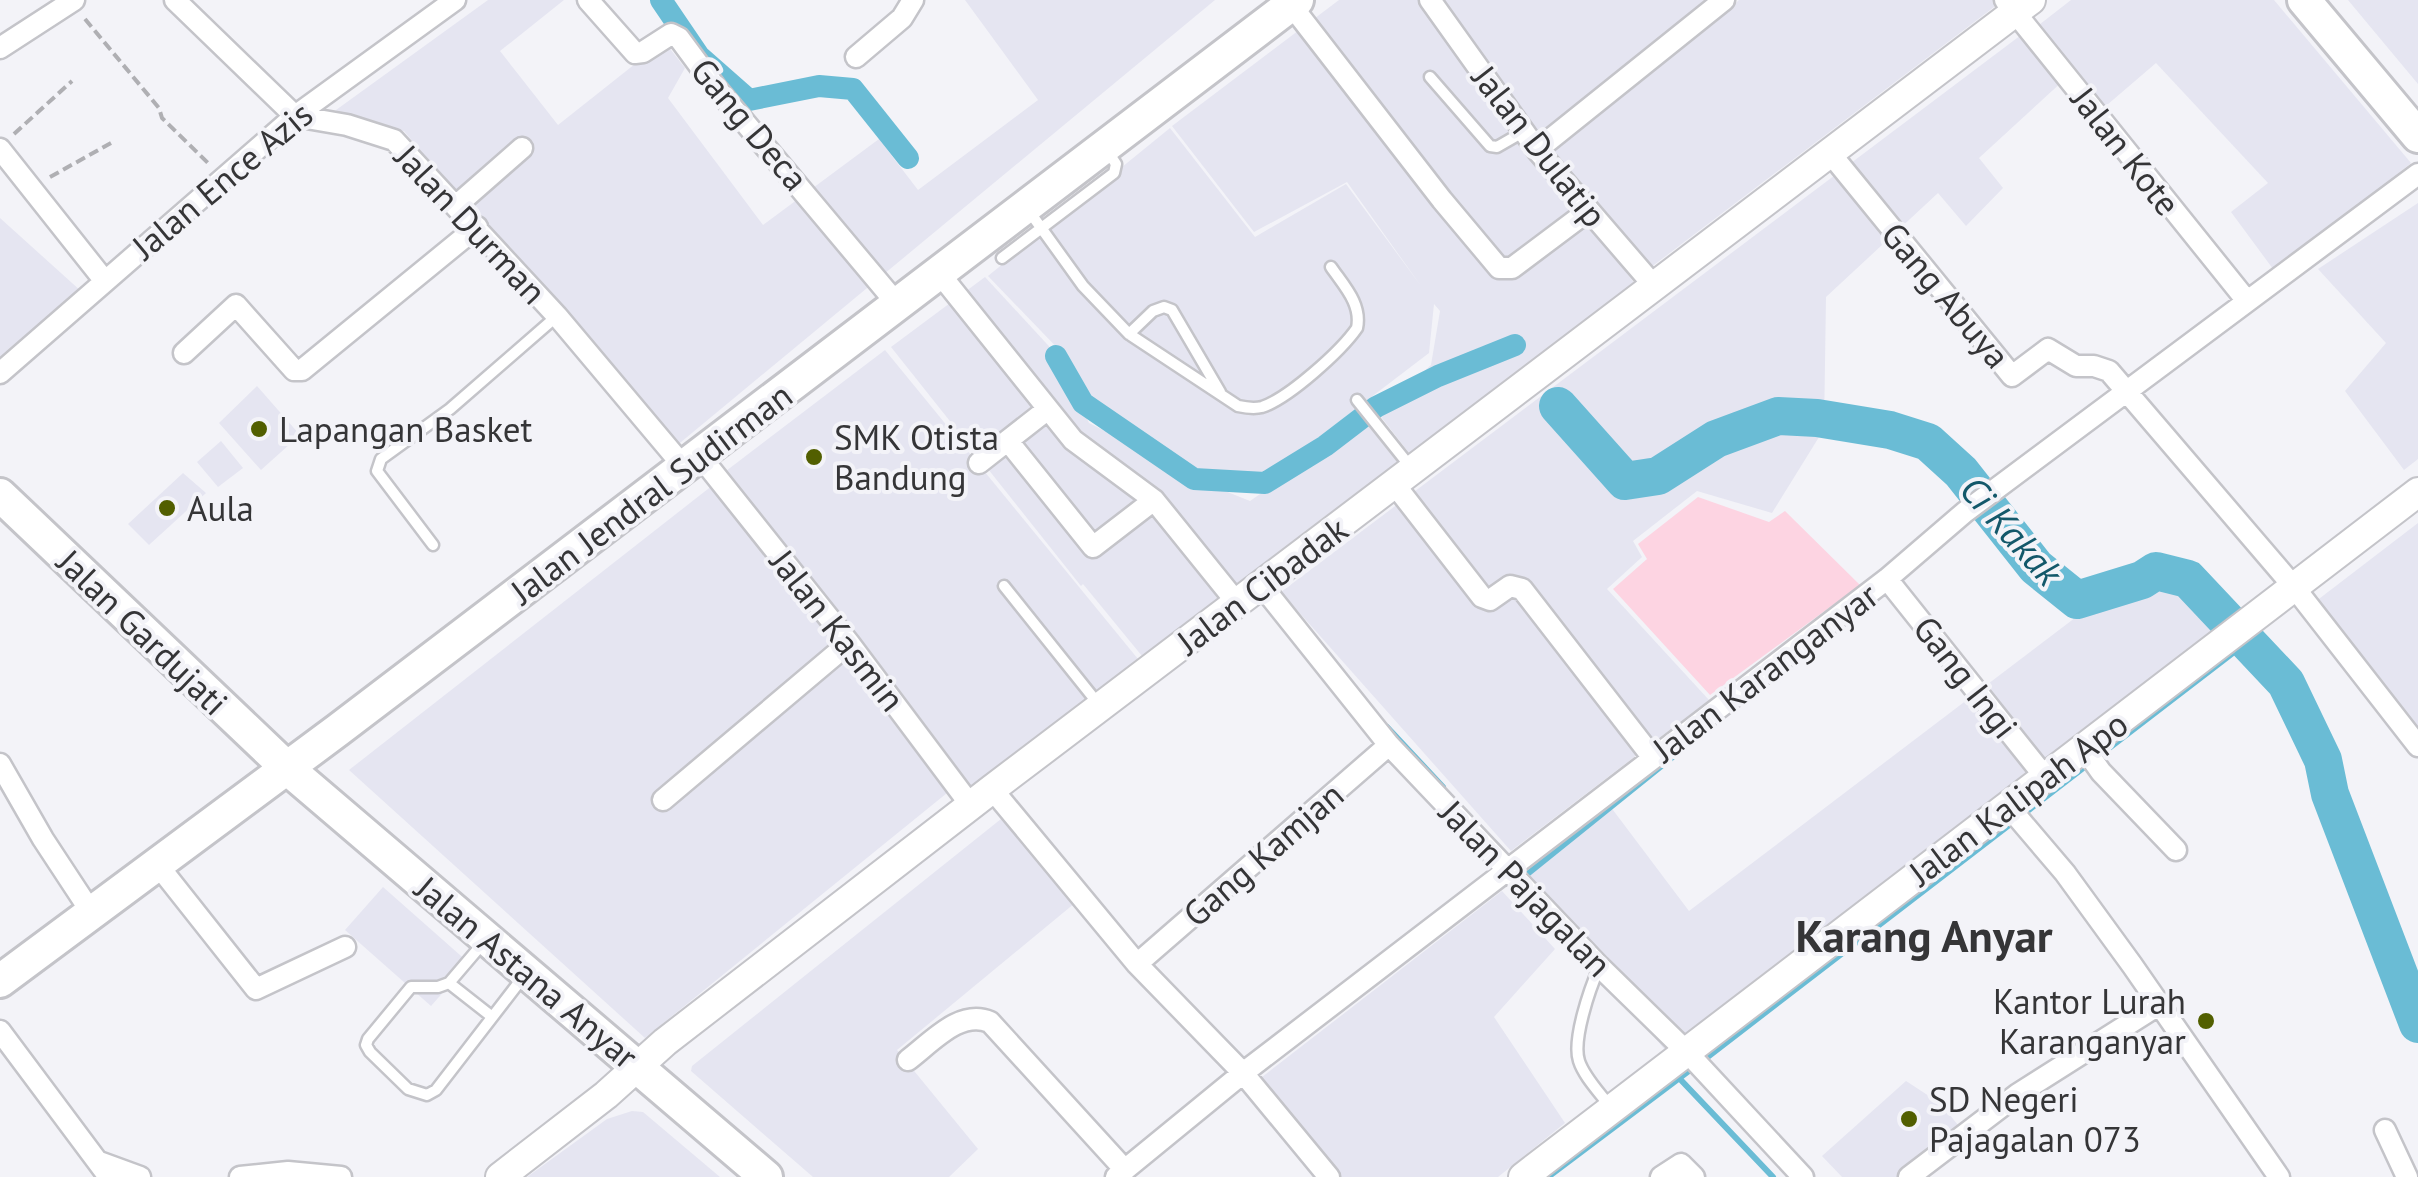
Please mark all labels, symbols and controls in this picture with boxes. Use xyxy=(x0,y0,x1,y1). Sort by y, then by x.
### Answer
street label: Gang Deca xyxy=(681,48,819,200)
street label: Jalan Dulatip xyxy=(1461,54,1618,236)
street label: Jalan Kote xyxy=(2060,76,2191,225)
street label: Jalan Ence Azis xyxy=(121,91,322,270)
street label: Jalan Durman xyxy=(384,133,557,314)
street label: Gang Abuya xyxy=(1872,212,2020,378)
street label: Jalan Jendral Sudirman xyxy=(499,372,801,615)
place label: Lapangan Basket xyxy=(279,406,533,452)
place label: SMK Otista Bandung xyxy=(834,414,999,500)
marker: Lapangan Basket xyxy=(248,418,270,440)
marker: SMK Otista Bandung xyxy=(803,446,825,468)
water label: Ci Kakak xyxy=(1950,465,2075,596)
place label: Aula xyxy=(187,485,254,531)
marker: Aula xyxy=(156,497,178,519)
street label: Jalan Cibadak xyxy=(1166,506,1357,665)
street label: Jalan Gardujati xyxy=(46,538,238,725)
street label: Jalan Kasmin xyxy=(759,538,916,720)
street label: Jalan Karanganyar xyxy=(1641,572,1887,773)
street label: Gang Ingi xyxy=(1904,606,2028,748)
street label: Jalan Kalipah Apo xyxy=(1898,701,2137,897)
street label: Gang Kamjan xyxy=(1173,772,1353,936)
street label: Jalan Pajagalan xyxy=(1429,788,1622,986)
street label: Jalan Astana Anyar xyxy=(405,864,648,1079)
district label: Karang Anyar xyxy=(1795,906,2053,964)
place label: Kantor Lurah Karanganyar xyxy=(1993,978,2186,1064)
marker: Kantor Lurah Karanganyar xyxy=(2195,1010,2217,1032)
place label: SD Negeri Pajagalan 073 xyxy=(1929,1076,2141,1162)
marker: SD Negeri Pajagalan 073 xyxy=(1898,1108,1920,1130)

